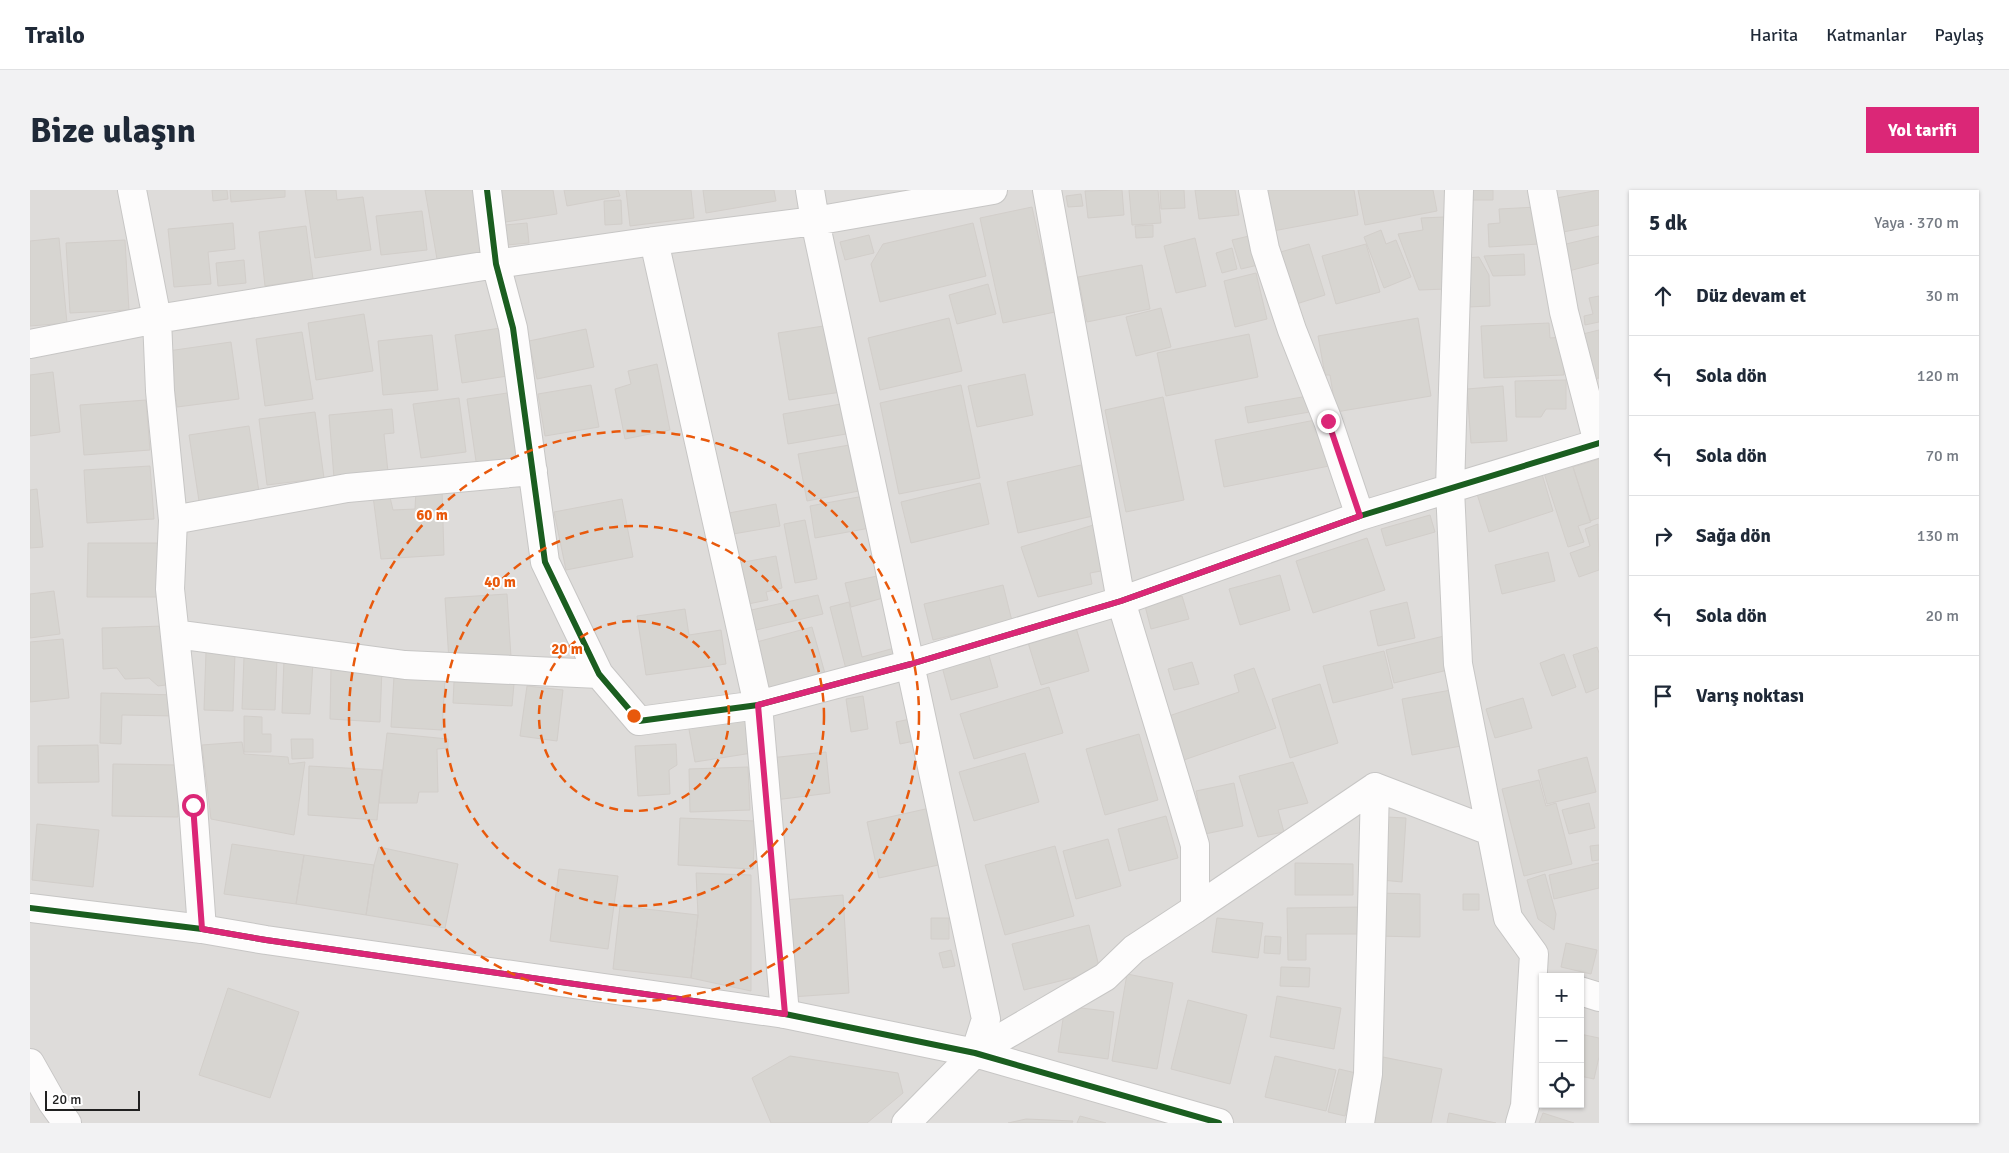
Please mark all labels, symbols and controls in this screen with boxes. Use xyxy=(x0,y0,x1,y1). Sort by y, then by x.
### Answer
text: Trailo xyxy=(25,20,85,50)
text: Harita xyxy=(1750,24,1798,46)
text: Katmanlar xyxy=(1826,24,1907,46)
text: Paylaş xyxy=(1935,24,1984,46)
button: Yol tarifi xyxy=(1866,107,1979,153)
text: Bize ulaşın xyxy=(30,109,196,152)
text: 5 dk xyxy=(1649,210,1687,236)
text: Yaya · 370 m xyxy=(1874,213,1959,233)
icon: ahead xyxy=(1649,282,1677,310)
text: Düz devam et xyxy=(1696,284,1806,308)
text: 30 m xyxy=(1925,286,1959,306)
icon: left xyxy=(1649,362,1677,390)
text: Sola dön xyxy=(1696,364,1767,388)
text: 120 m xyxy=(1917,366,1959,386)
route end xyxy=(1317,410,1340,433)
icon: left xyxy=(1649,442,1677,470)
text: Sola dön xyxy=(1696,444,1767,468)
text: 70 m xyxy=(1925,446,1959,466)
text: 60 m xyxy=(416,506,448,524)
icon: right xyxy=(1649,522,1677,550)
text: Sağa dön xyxy=(1696,524,1771,548)
text: 130 m xyxy=(1917,526,1959,546)
text: 40 m xyxy=(484,573,516,591)
icon: left xyxy=(1649,602,1677,630)
text: Sola dön xyxy=(1696,604,1767,628)
text: 20 m xyxy=(1925,606,1959,626)
text: 20 m xyxy=(551,640,583,658)
icon: arrive xyxy=(1649,682,1677,710)
text: Varış noktası xyxy=(1696,684,1804,708)
centre of rings xyxy=(625,707,643,725)
route start xyxy=(182,794,205,817)
map controls xyxy=(1539,973,1584,1108)
button: + xyxy=(1539,973,1584,1018)
button: − xyxy=(1539,1018,1584,1063)
button: locate xyxy=(1539,1063,1584,1108)
scale bar xyxy=(45,1088,140,1111)
text: 20 m xyxy=(52,1091,81,1108)

